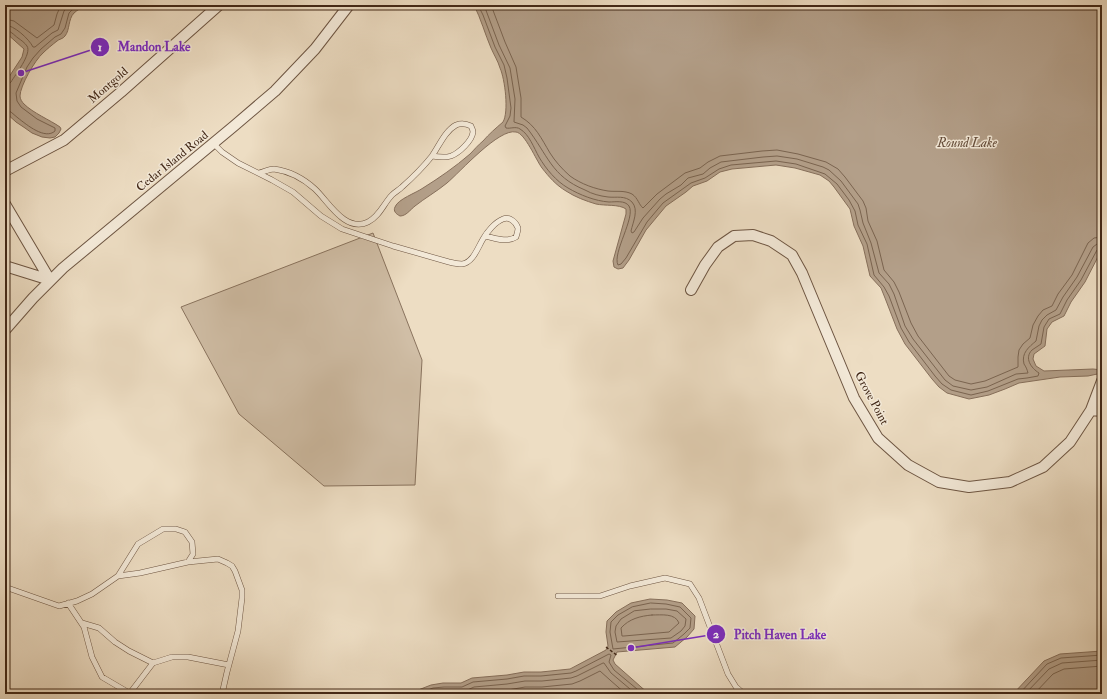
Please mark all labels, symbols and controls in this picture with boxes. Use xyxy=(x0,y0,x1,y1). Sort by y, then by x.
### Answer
callout: Mandon Lake xyxy=(90,34,199,59)
text: Mandon Lake xyxy=(117,39,191,55)
text: 1 xyxy=(98,40,102,55)
street label: Montgold xyxy=(85,64,131,107)
street label: Cedar Island Road xyxy=(133,128,211,195)
water label: Round Lake xyxy=(936,135,997,151)
street label: Grove Point xyxy=(851,369,892,428)
callout: Pitch Haven Lake xyxy=(706,622,834,647)
text: 2 xyxy=(713,627,719,642)
text: Pitch Haven Lake xyxy=(734,627,827,643)

